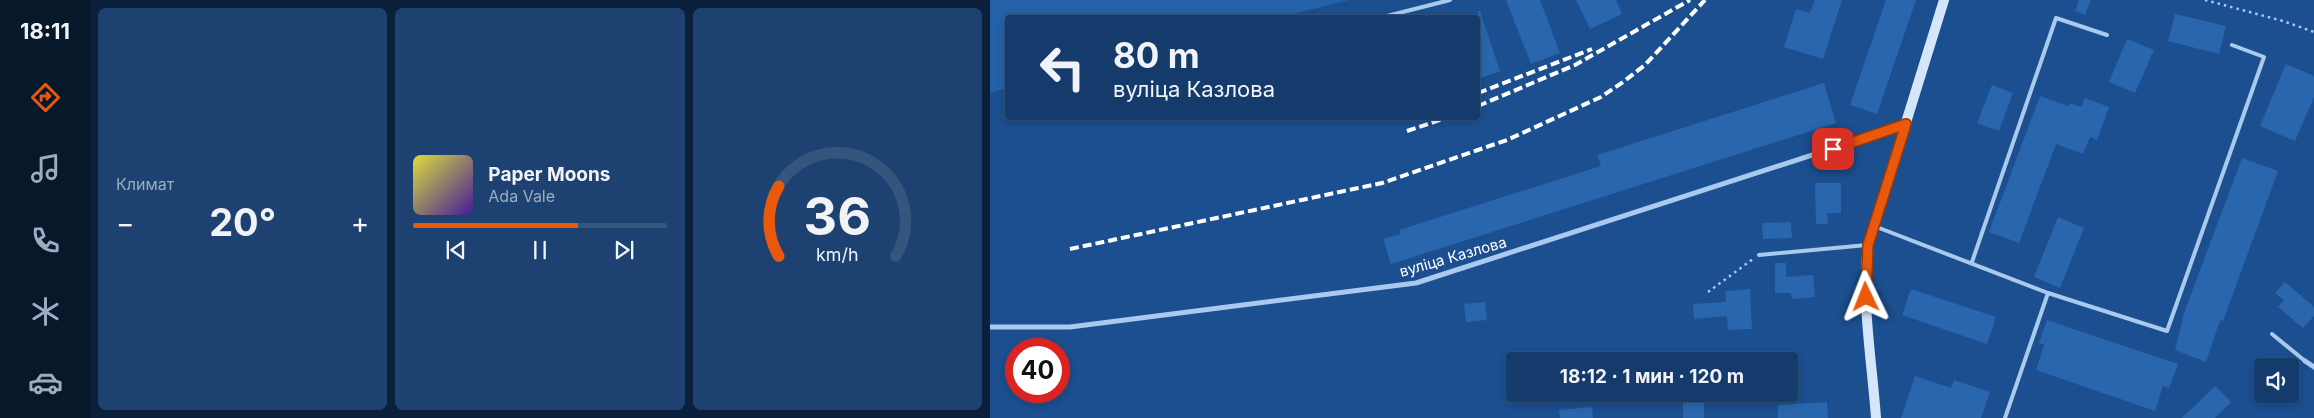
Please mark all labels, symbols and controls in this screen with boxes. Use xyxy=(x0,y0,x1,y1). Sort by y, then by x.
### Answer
text: 18:11 xyxy=(20,18,70,44)
text: 80 m xyxy=(1113,34,1200,76)
icon: left xyxy=(1030,35,1095,100)
text: вуліца Казлова xyxy=(1113,76,1275,102)
icon: directions xyxy=(28,80,63,115)
pin xyxy=(1812,128,1854,170)
icon: arrive xyxy=(1819,135,1847,163)
icon: music xyxy=(28,151,63,186)
text: Paper Moons xyxy=(488,163,610,186)
text: Климат xyxy=(116,174,174,194)
text: 36 xyxy=(804,185,871,248)
text: Ada Vale xyxy=(488,186,555,206)
text: 20° xyxy=(209,199,276,245)
text: − xyxy=(116,206,135,240)
text: + xyxy=(351,206,369,240)
icon: phone xyxy=(28,223,63,258)
street label: вуліца Казлова xyxy=(1397,232,1509,281)
icon: previous xyxy=(442,236,470,264)
icon: pause xyxy=(526,236,554,264)
icon: next xyxy=(610,236,638,264)
text: km/h xyxy=(816,244,859,265)
position arrow xyxy=(1839,270,1891,322)
icon: climate xyxy=(28,294,63,329)
speed limit sign: 40 xyxy=(1005,338,1070,403)
map controls xyxy=(2254,358,2299,403)
button: sound xyxy=(2254,358,2299,403)
icon: car xyxy=(28,365,63,400)
text: 18:12 · 1 мин · 120 m xyxy=(1560,365,1744,388)

